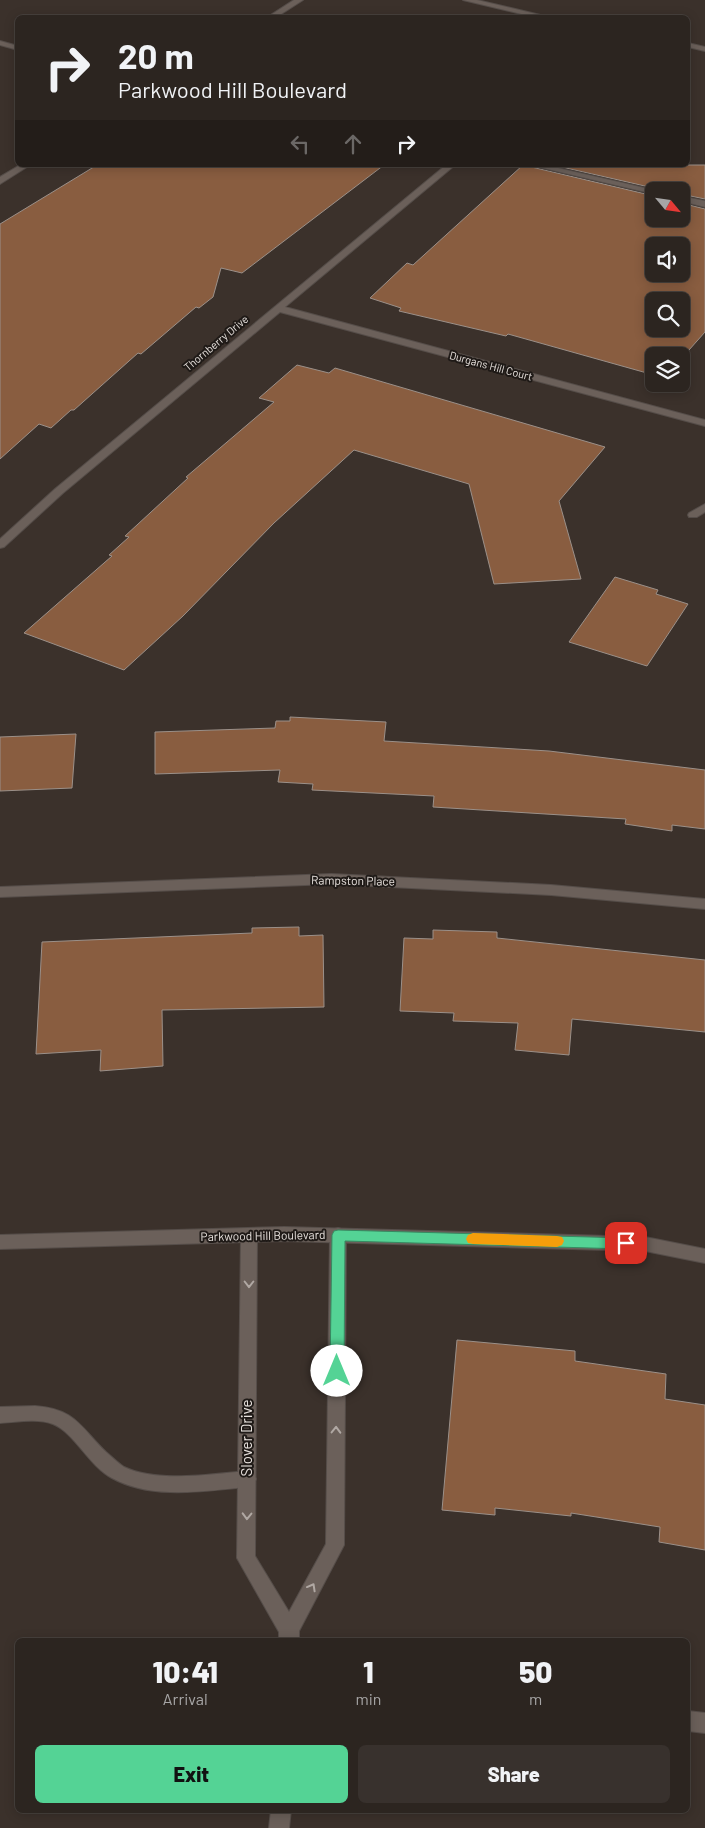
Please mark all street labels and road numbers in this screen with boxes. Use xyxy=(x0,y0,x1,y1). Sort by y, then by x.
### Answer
street label: Thornberry Drive xyxy=(181,312,251,373)
street label: Durgans Hill Court xyxy=(448,348,534,383)
street label: Rampston Place xyxy=(311,872,395,888)
street label: Parkwood Hill Boulevard xyxy=(200,1227,326,1243)
street label: Slover Drive xyxy=(237,1400,255,1476)

